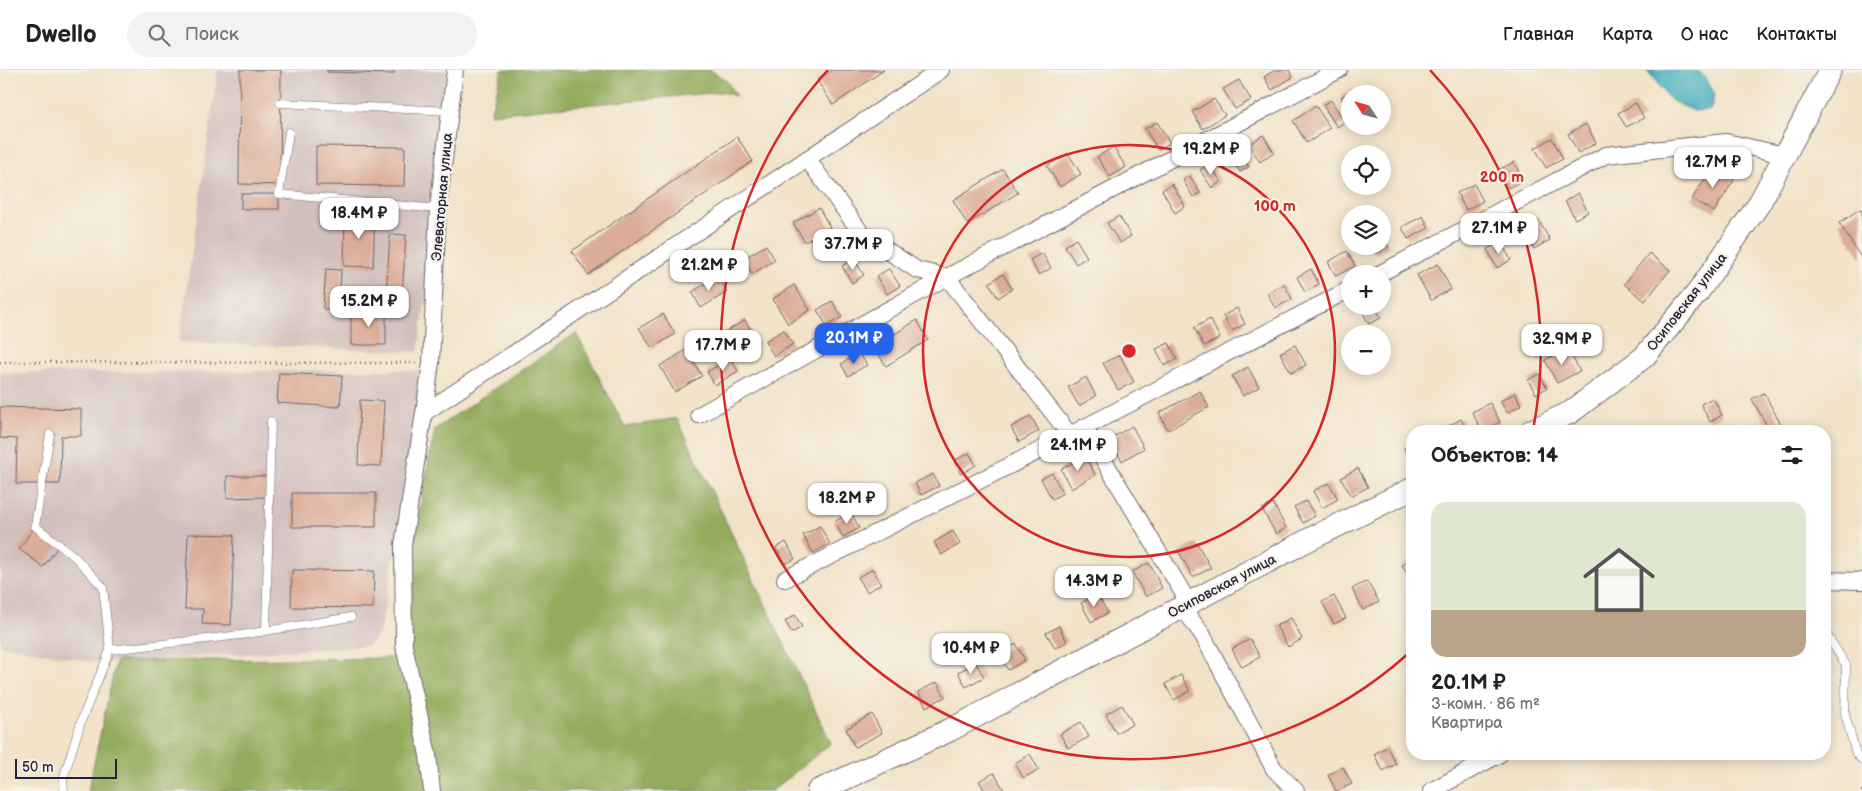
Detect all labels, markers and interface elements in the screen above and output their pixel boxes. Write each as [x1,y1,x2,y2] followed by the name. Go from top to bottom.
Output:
[127,12,477,57] search box
[25,20,97,49] text: Dwello
[145,21,173,49] icon: search
[185,23,239,46] text: Поиск
[1503,24,1574,45] text: Главная
[1602,24,1653,45] text: Карта
[1681,24,1728,45] text: О нас
[1756,24,1837,45] text: Контакты
[1341,85,1391,135] north arrow
[1341,85,1391,375] map controls
[428,131,456,262] street label: Элеваторная улица
[1165,134,1257,176] pin: 19.2M ₽
[1183,140,1239,159] text: 19.2M ₽
[1341,145,1391,195] button: locate
[1667,146,1759,189] pin: 12.7M ₽
[1685,153,1741,172] text: 12.7M ₽
[1480,168,1524,187] text: 200 m
[1254,197,1296,216] text: 100 m
[313,198,405,240] pin: 18.4M ₽
[331,204,387,223] text: 18.4M ₽
[1341,205,1391,255] button: layers
[1453,212,1545,255] pin: 27.1M ₽
[1471,219,1527,238] text: 27.1M ₽
[807,228,899,271] pin: 37.7M ₽
[824,235,882,254] text: 37.7M ₽
[1643,249,1731,355] street label: Осиповская улица
[663,250,755,292] pin: 21.2M ₽
[681,256,737,275] text: 21.2M ₽
[1341,265,1391,315] button: +
[323,286,415,328] pin: 15.2M ₽
[341,292,397,311] text: 15.2M ₽
[808,322,900,365] pin: 20.1M ₽
[1516,324,1608,366] pin: 32.9M ₽
[1341,325,1391,375] button: −
[826,329,882,348] text: 20.1M ₽
[677,330,769,372] pin: 17.7M ₽
[1532,330,1592,349] text: 32.9M ₽
[695,336,751,355] text: 17.7M ₽
[1120,342,1138,360] centre of rings
[1032,430,1124,472] pin: 24.1M ₽
[1050,436,1106,455] text: 24.1M ₽
[1778,441,1806,469] icon: filters
[1431,443,1558,468] text: Объектов: 14
[801,482,893,525] pin: 18.2M ₽
[819,489,875,508] text: 18.2M ₽
[1574,535,1664,625] icon: home
[1165,550,1280,622] street label: Осиповская улица
[1048,566,1140,608] pin: 14.3M ₽
[1066,572,1122,591] text: 14.3M ₽
[925,632,1017,675] pin: 10.4M ₽
[942,639,1000,658] text: 10.4M ₽
[1431,670,1506,695] text: 20.1M ₽
[1431,695,1540,714] text: 3-комн. · 86 m²
[1431,714,1503,733] text: Квартира
[15,756,118,779] scale bar
[22,759,54,776] text: 50 m

